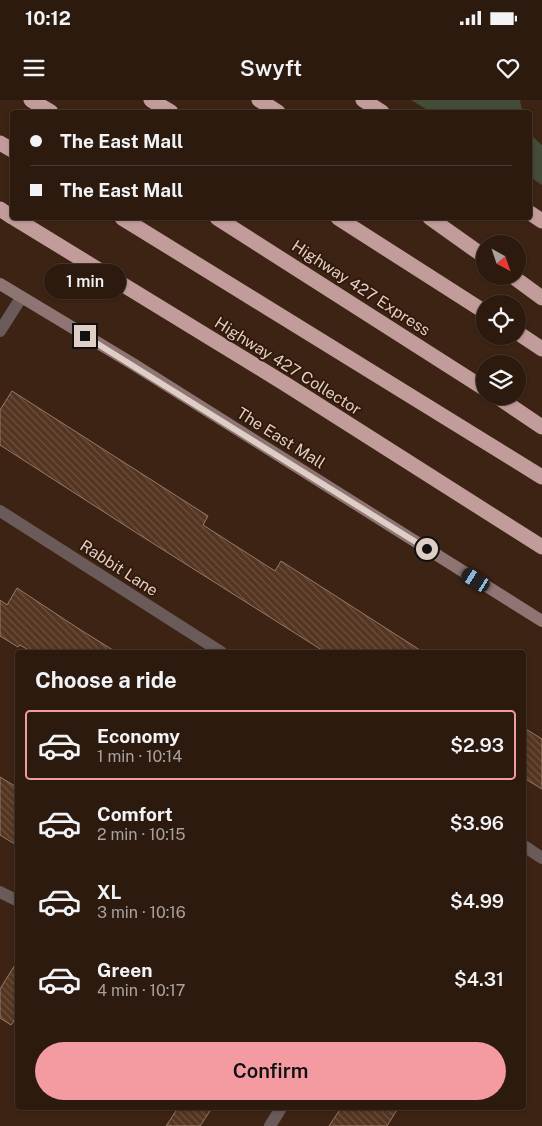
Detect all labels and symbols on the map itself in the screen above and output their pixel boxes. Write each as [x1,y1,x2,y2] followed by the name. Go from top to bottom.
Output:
[476,235,526,285] north arrow
[288,236,434,340] street label: Highway 427 Express
[44,264,126,298] callout: 1 min
[211,313,365,419] street label: Highway 427 Collector
[74,325,96,347] route end
[233,403,329,473] street label: The East Mall
[77,536,161,600] street label: Rabbit Lane
[416,538,438,560] route start
[459,566,492,594] car

